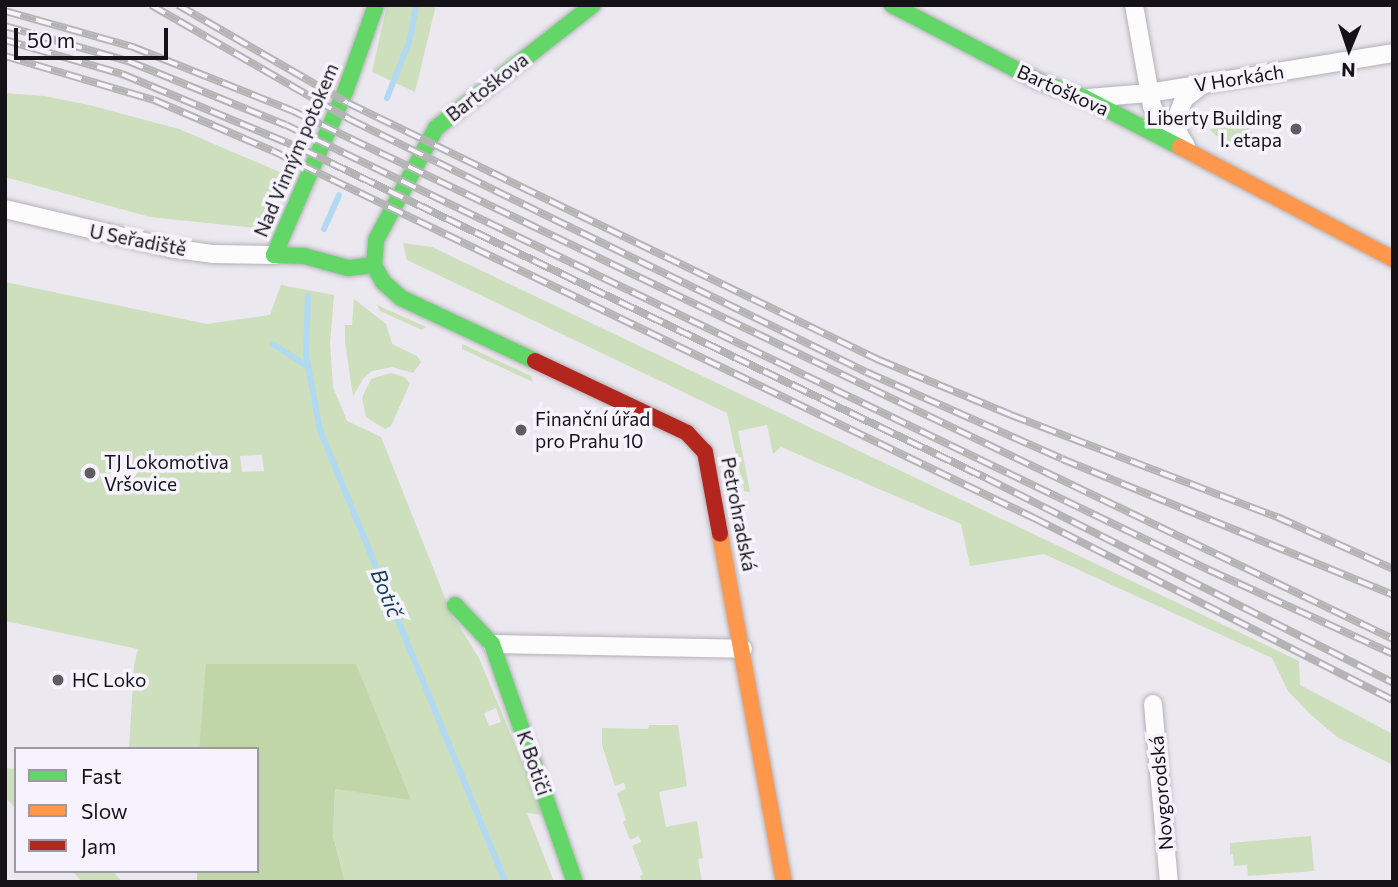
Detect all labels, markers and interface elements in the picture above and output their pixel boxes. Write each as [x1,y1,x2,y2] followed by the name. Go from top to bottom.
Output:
[18,14,172,58] scale bar
[1314,14,1384,84] north arrow
[27,27,75,52] text: 50 m
[442,48,532,126] street label: Bartoškova
[1341,59,1356,82] text: N
[249,60,343,240] street label: Nad Vinným potokem
[1014,60,1112,120] street label: Bartoškova
[1193,60,1285,96] street label: V Horkách
[1147,107,1282,151] place label: Liberty Building I. etapa
[1288,121,1304,137] marker: Liberty Building I. etapa
[88,219,188,261] street label: U Seřadiště
[535,408,650,452] place label: Finanční úřad pro Prahu 10
[513,422,529,438] marker: Finanční úřad pro Prahu 10
[104,451,229,495] place label: TJ Lokomotiva Vršovice
[717,455,761,573] street label: Petrohradská
[82,465,98,481] marker: TJ Lokomotiva Vršovice
[366,565,408,621] water label: Botič
[72,669,146,691] place label: HC Loko
[50,672,66,688] marker: HC Loko
[512,728,556,798] street label: K Botiči
[1145,735,1177,851] street label: Novgorodská
[14,747,259,873] legend
[81,763,122,788] text: Fast
[81,798,128,823] text: Slow
[81,833,116,858] text: Jam

